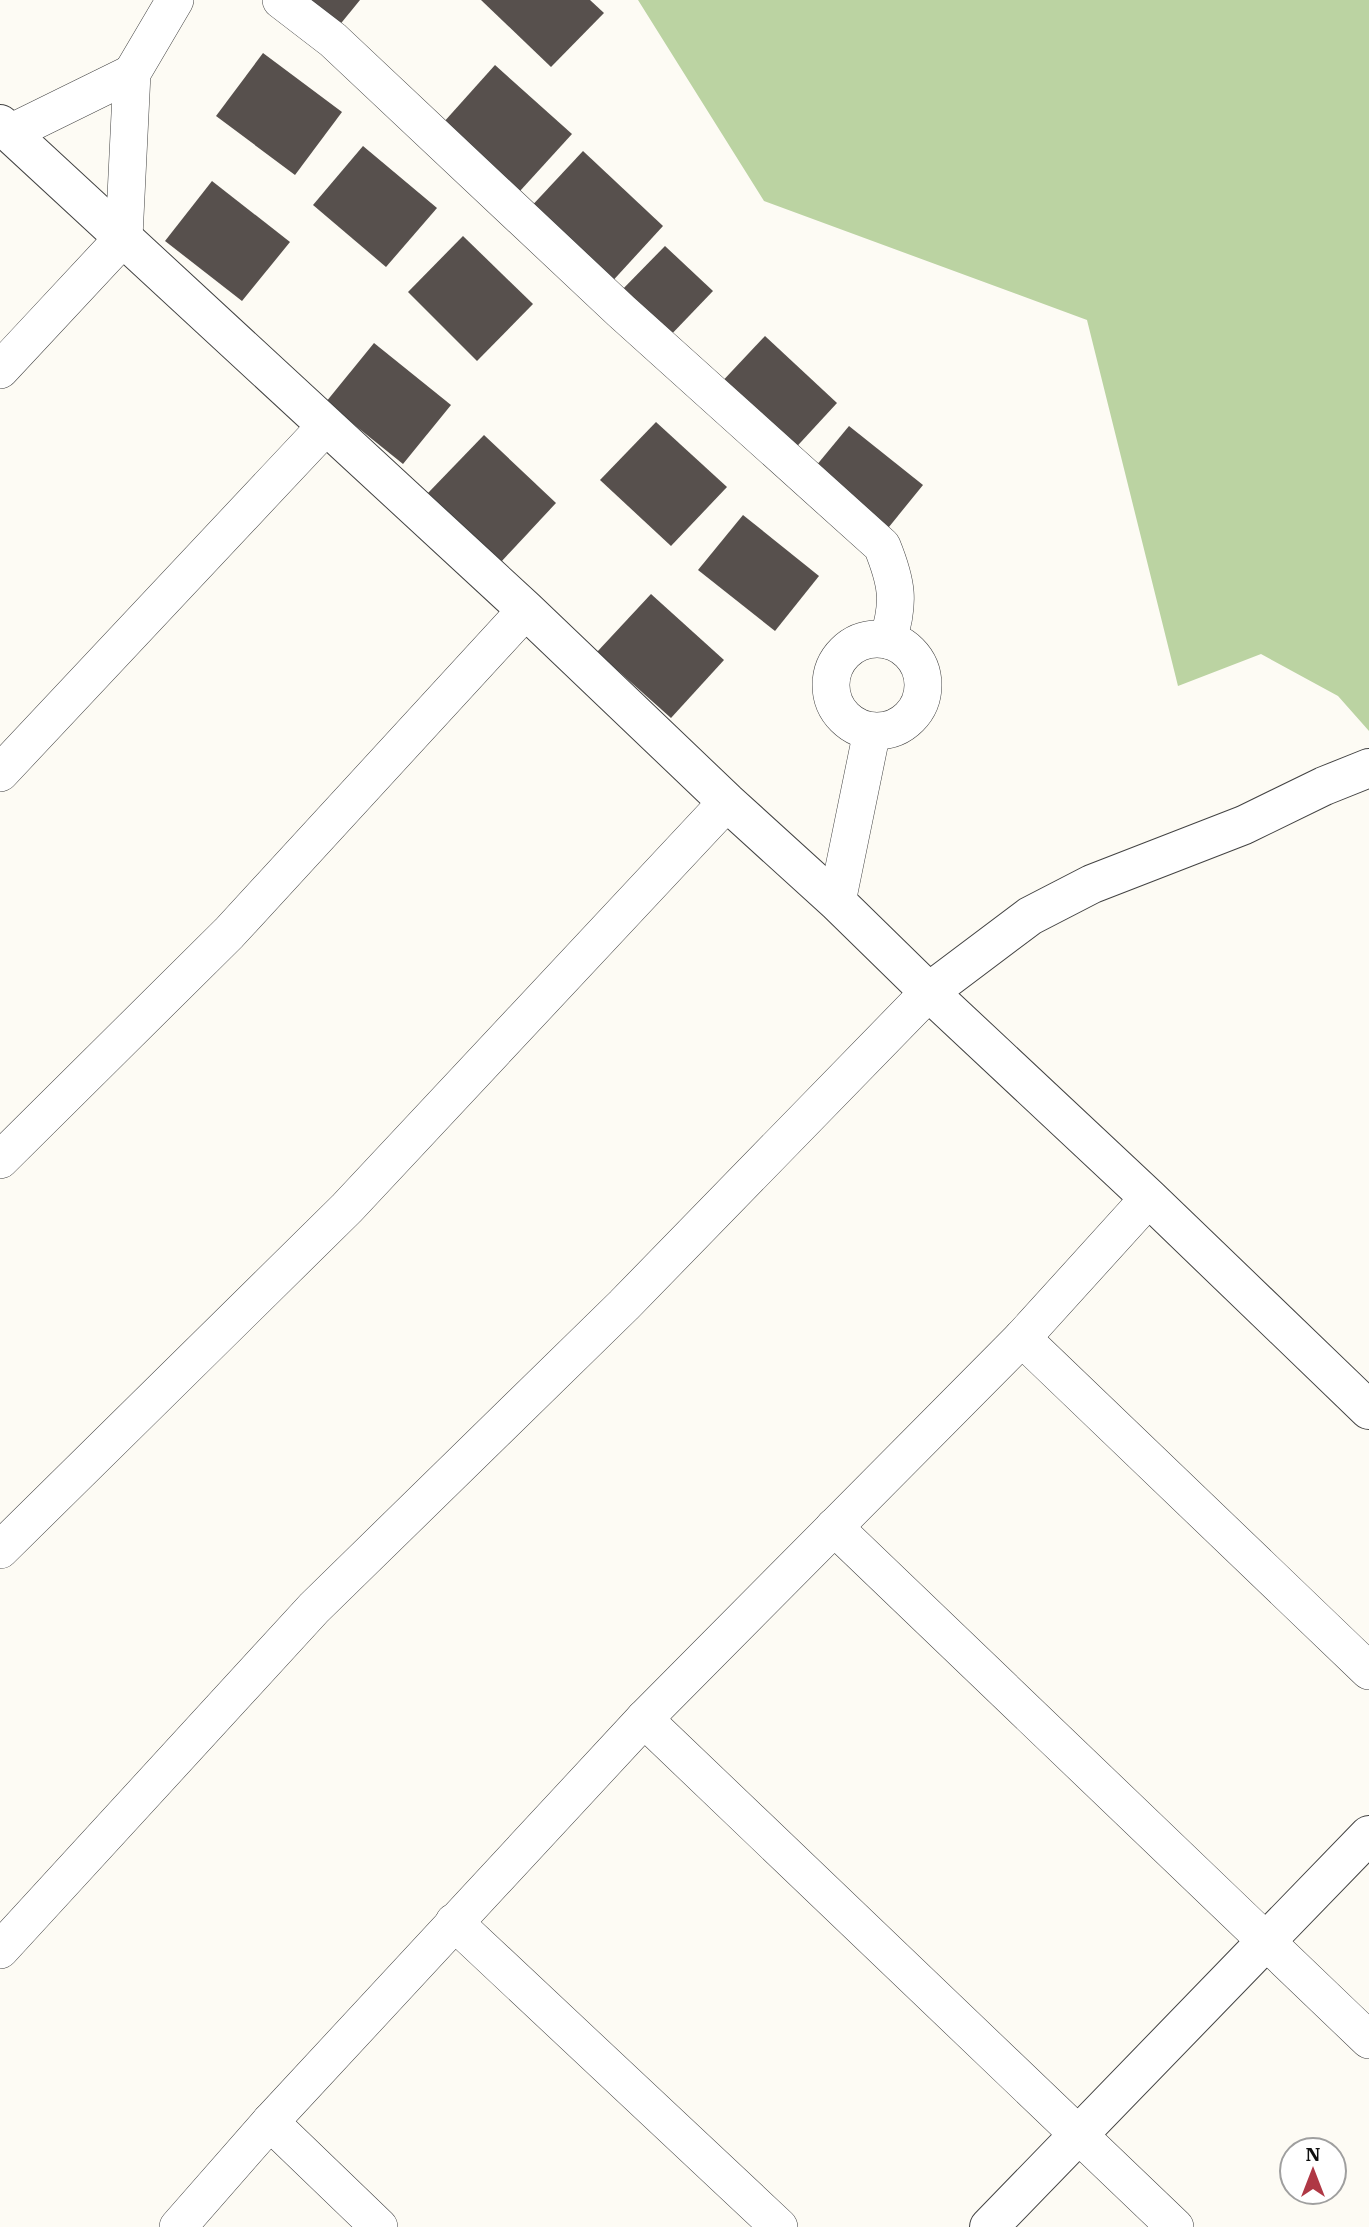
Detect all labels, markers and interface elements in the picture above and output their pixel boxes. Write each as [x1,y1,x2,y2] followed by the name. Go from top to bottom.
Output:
[1278,2136,1348,2206] north arrow
[1305,2142,1321,2166] text: N

